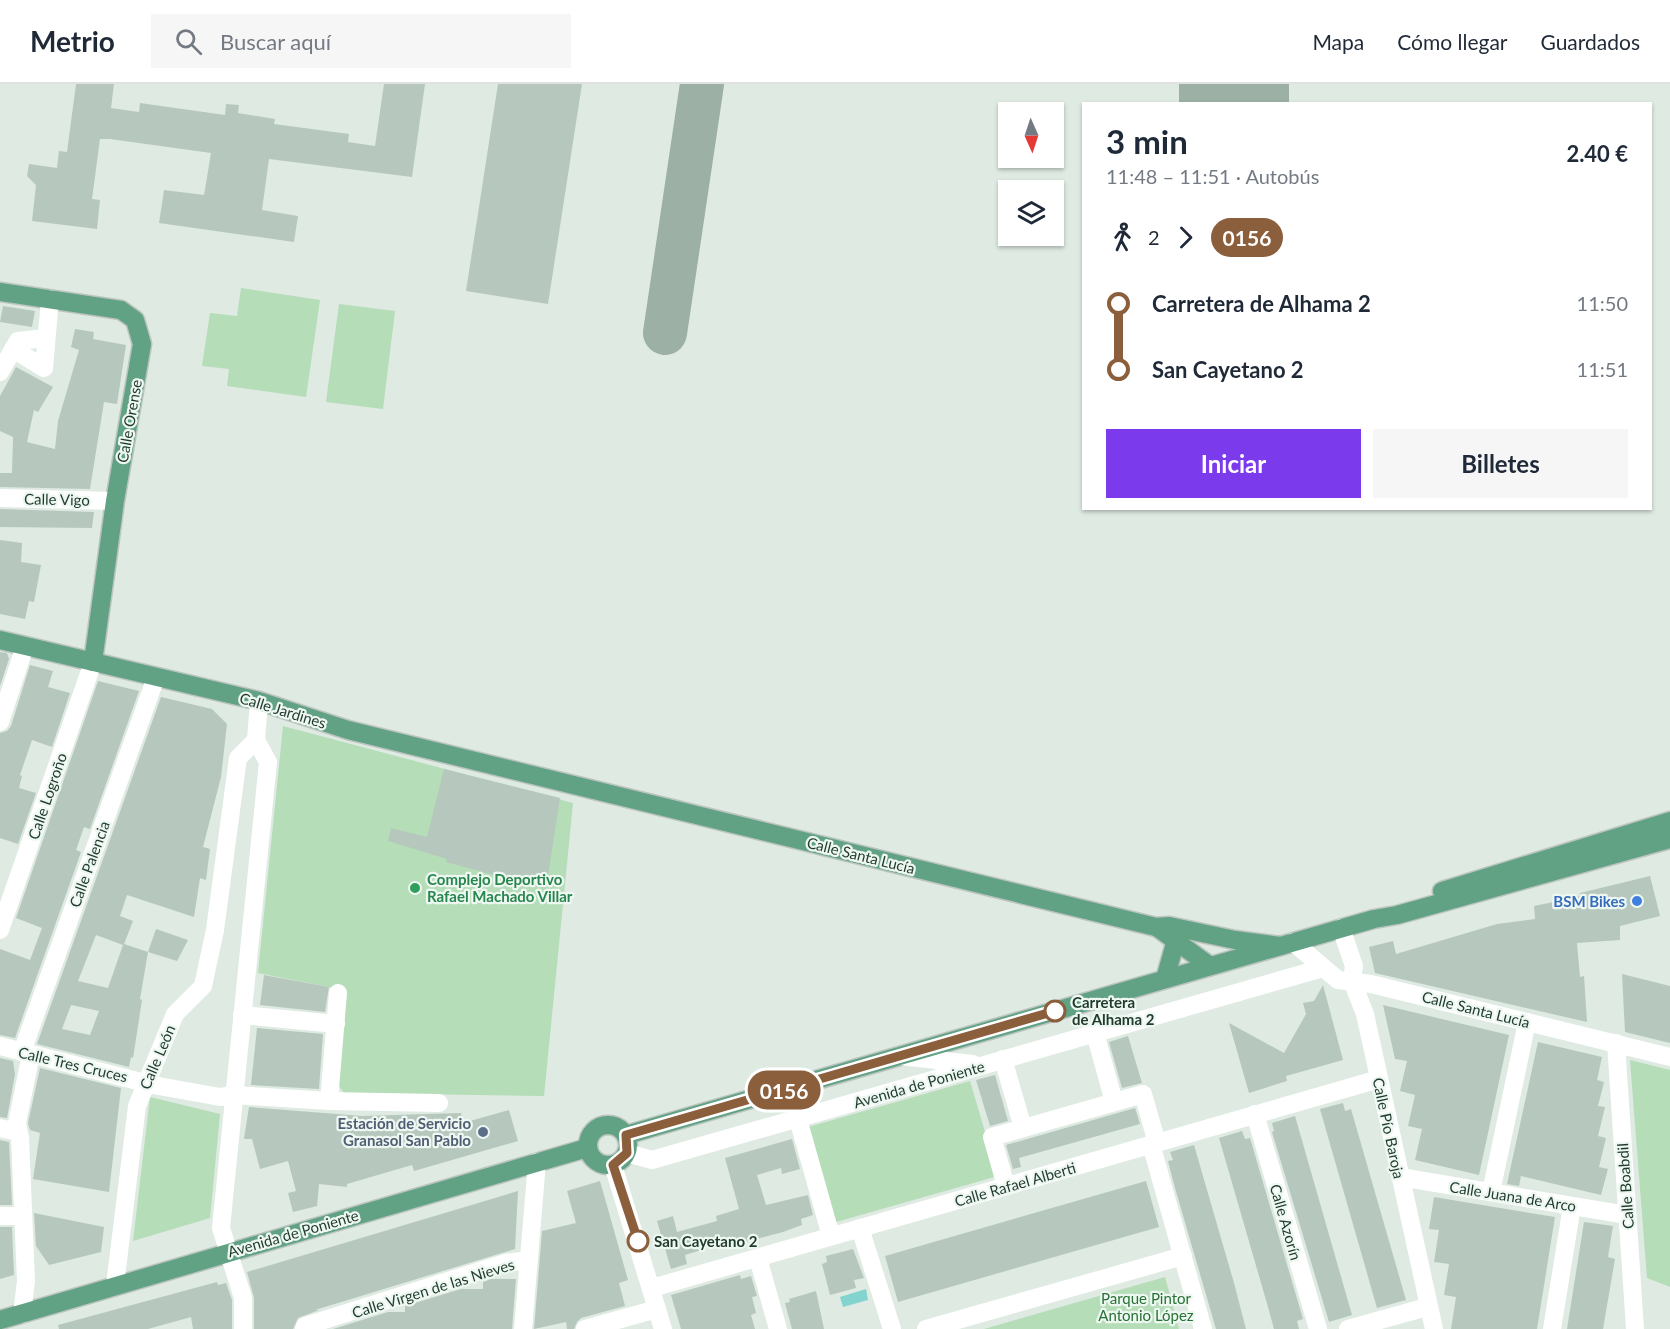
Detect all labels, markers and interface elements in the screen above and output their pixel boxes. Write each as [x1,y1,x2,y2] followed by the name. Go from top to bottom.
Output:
[151,14,571,68] search box
[30,24,115,58] text: Metrio
[172,25,205,58] icon: search
[220,28,331,55] text: Buscar aquí
[1312,29,1364,54] text: Mapa
[1397,29,1508,54] text: Cómo llegar
[1541,29,1640,54] text: Guardados
[998,102,1064,168] north arrow
[998,102,1064,246] map controls
[1106,121,1188,161] text: 3 min
[1566,140,1628,167] text: 2.40 €
[1106,164,1319,188] text: 11:48 – 11:51 · Autobús
[998,180,1064,246] button: layers
[1106,221,1139,254] icon: walk
[1169,221,1202,254] icon: forward
[1148,225,1160,249] text: 2
[1223,225,1271,250] text: 0156
[1152,290,1371,317] text: Carretera de Alhama 2
[1577,291,1628,315] text: 11:50
[1152,356,1304,383] text: San Cayetano 2
[1577,357,1628,381] text: 11:51
[113,378,145,464] street label: Calle Orense
[1106,429,1361,498] button: Iniciar
[1373,429,1628,498] button: Billetes
[24,489,90,509] street label: Calle Vigo
[238,688,328,732] street label: Calle Jardines
[24,750,70,842] street label: Calle Logroño
[65,818,113,910] street label: Calle Palencia
[805,833,917,877] street label: Calle Santa Lucía
[427,870,573,905] place label: Complejo Deportivo Rafael Machado Villar
[408,881,422,895] marker: Complejo Deportivo Rafael Machado Villar
[1553,892,1625,910] place label: BSM Bikes
[1630,894,1644,908] marker: BSM Bikes
[1420,987,1532,1031] street label: Calle Santa Lucía
[1072,993,1155,1028] place label: Carretera de Alhama 2
[1044,1000,1066,1022] marker: Carretera de Alhama 2
[135,1022,179,1092] street label: Calle León
[17,1043,129,1085] street label: Calle Tres Cruces
[851,1057,987,1111] street label: Avenida de Poniente
[742,1070,826,1110] line badge: 0156
[1369,1076,1409,1180] street label: Calle Pío Baroja
[760,1078,808,1103] text: 0156
[338,1114,471,1149] place label: Estación de Servicio Granasol San Pablo
[476,1125,490,1139] marker: Estación de Servicio Granasol San Pablo
[1613,1143,1637,1229] street label: Calle Boabdil
[952,1158,1078,1210] street label: Calle Rafael Alberti
[1448,1177,1578,1215] street label: Calle Juana de Arco
[1267,1182,1305,1262] street label: Calle Azorín
[225,1206,361,1260] street label: Avenida de Poniente
[627,1230,649,1252] marker: San Cayetano 2
[654,1232,758,1250] place label: San Cayetano 2
[350,1255,516,1321] street label: Calle Virgen de las Nieves
[1098,1289,1194,1324] park label: Parque Pintor Antonio López

